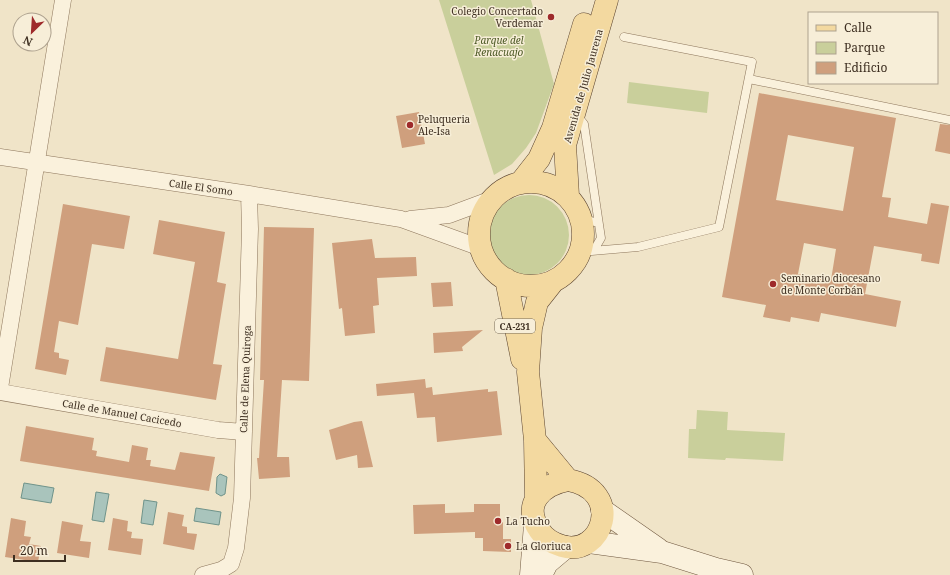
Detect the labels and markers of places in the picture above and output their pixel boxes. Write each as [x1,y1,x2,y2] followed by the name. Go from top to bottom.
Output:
[451,4,543,30] place label: Colegio Concertado Verdemar
[546,12,556,22] marker: Colegio Concertado Verdemar
[418,112,471,138] place label: Peluqueria Ale-Isa
[405,120,415,130] marker: Peluqueria Ale-Isa
[781,271,881,297] place label: Seminario diocesano de Monte Corbán
[768,279,778,289] marker: Seminario diocesano de Monte Corbán
[506,514,550,528] place label: La Tucho
[493,516,503,526] marker: La Tucho
[516,539,572,553] place label: La Gloriuca
[503,541,513,551] marker: La Gloriuca

